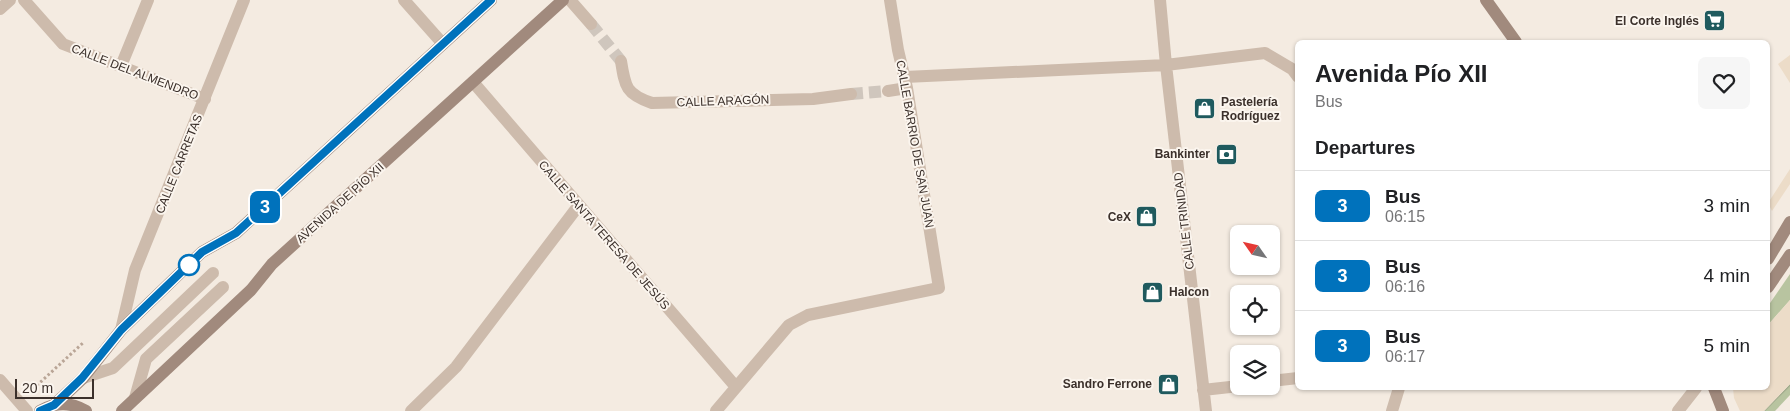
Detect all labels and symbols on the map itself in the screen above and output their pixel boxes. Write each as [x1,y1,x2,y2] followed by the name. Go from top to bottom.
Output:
[1703,9,1727,33] supermarket icon: El Corte Inglés
[1615,14,1699,28] place label: El Corte Inglés
[70,41,200,103] street label: CALLE DEL ALMENDRO
[893,59,937,229] street label: CALLE BARRIO DE SAN JUAN
[676,91,770,110] street label: CALLE ARAGÓN
[1221,95,1280,123] place label: Pastelería Rodríguez
[1193,97,1217,121] shop icon: Pastelería Rodríguez
[153,112,205,216] street label: CALLE CARRETAS
[1214,142,1238,166] bank icon: Bankinter
[1155,147,1210,161] place label: Bankinter
[536,157,673,312] street label: CALLE SANTA TERESA DE JESÚS
[293,159,387,246] street label: AVENIDA DE PÍO XII
[1171,171,1197,270] street label: CALLE TRINIDAD
[249,191,281,223] line badge: 3
[1135,205,1159,229] shop icon: CeX
[1108,210,1131,224] place label: CeX
[1230,225,1280,275] north arrow
[178,254,200,276] unlabelled marker
[1141,280,1165,304] shop icon: Halcon
[1169,285,1209,299] place label: Halcon
[1156,372,1180,396] shop icon: Sandro Ferrone
[15,376,94,399] scale bar
[1063,377,1152,391] place label: Sandro Ferrone

